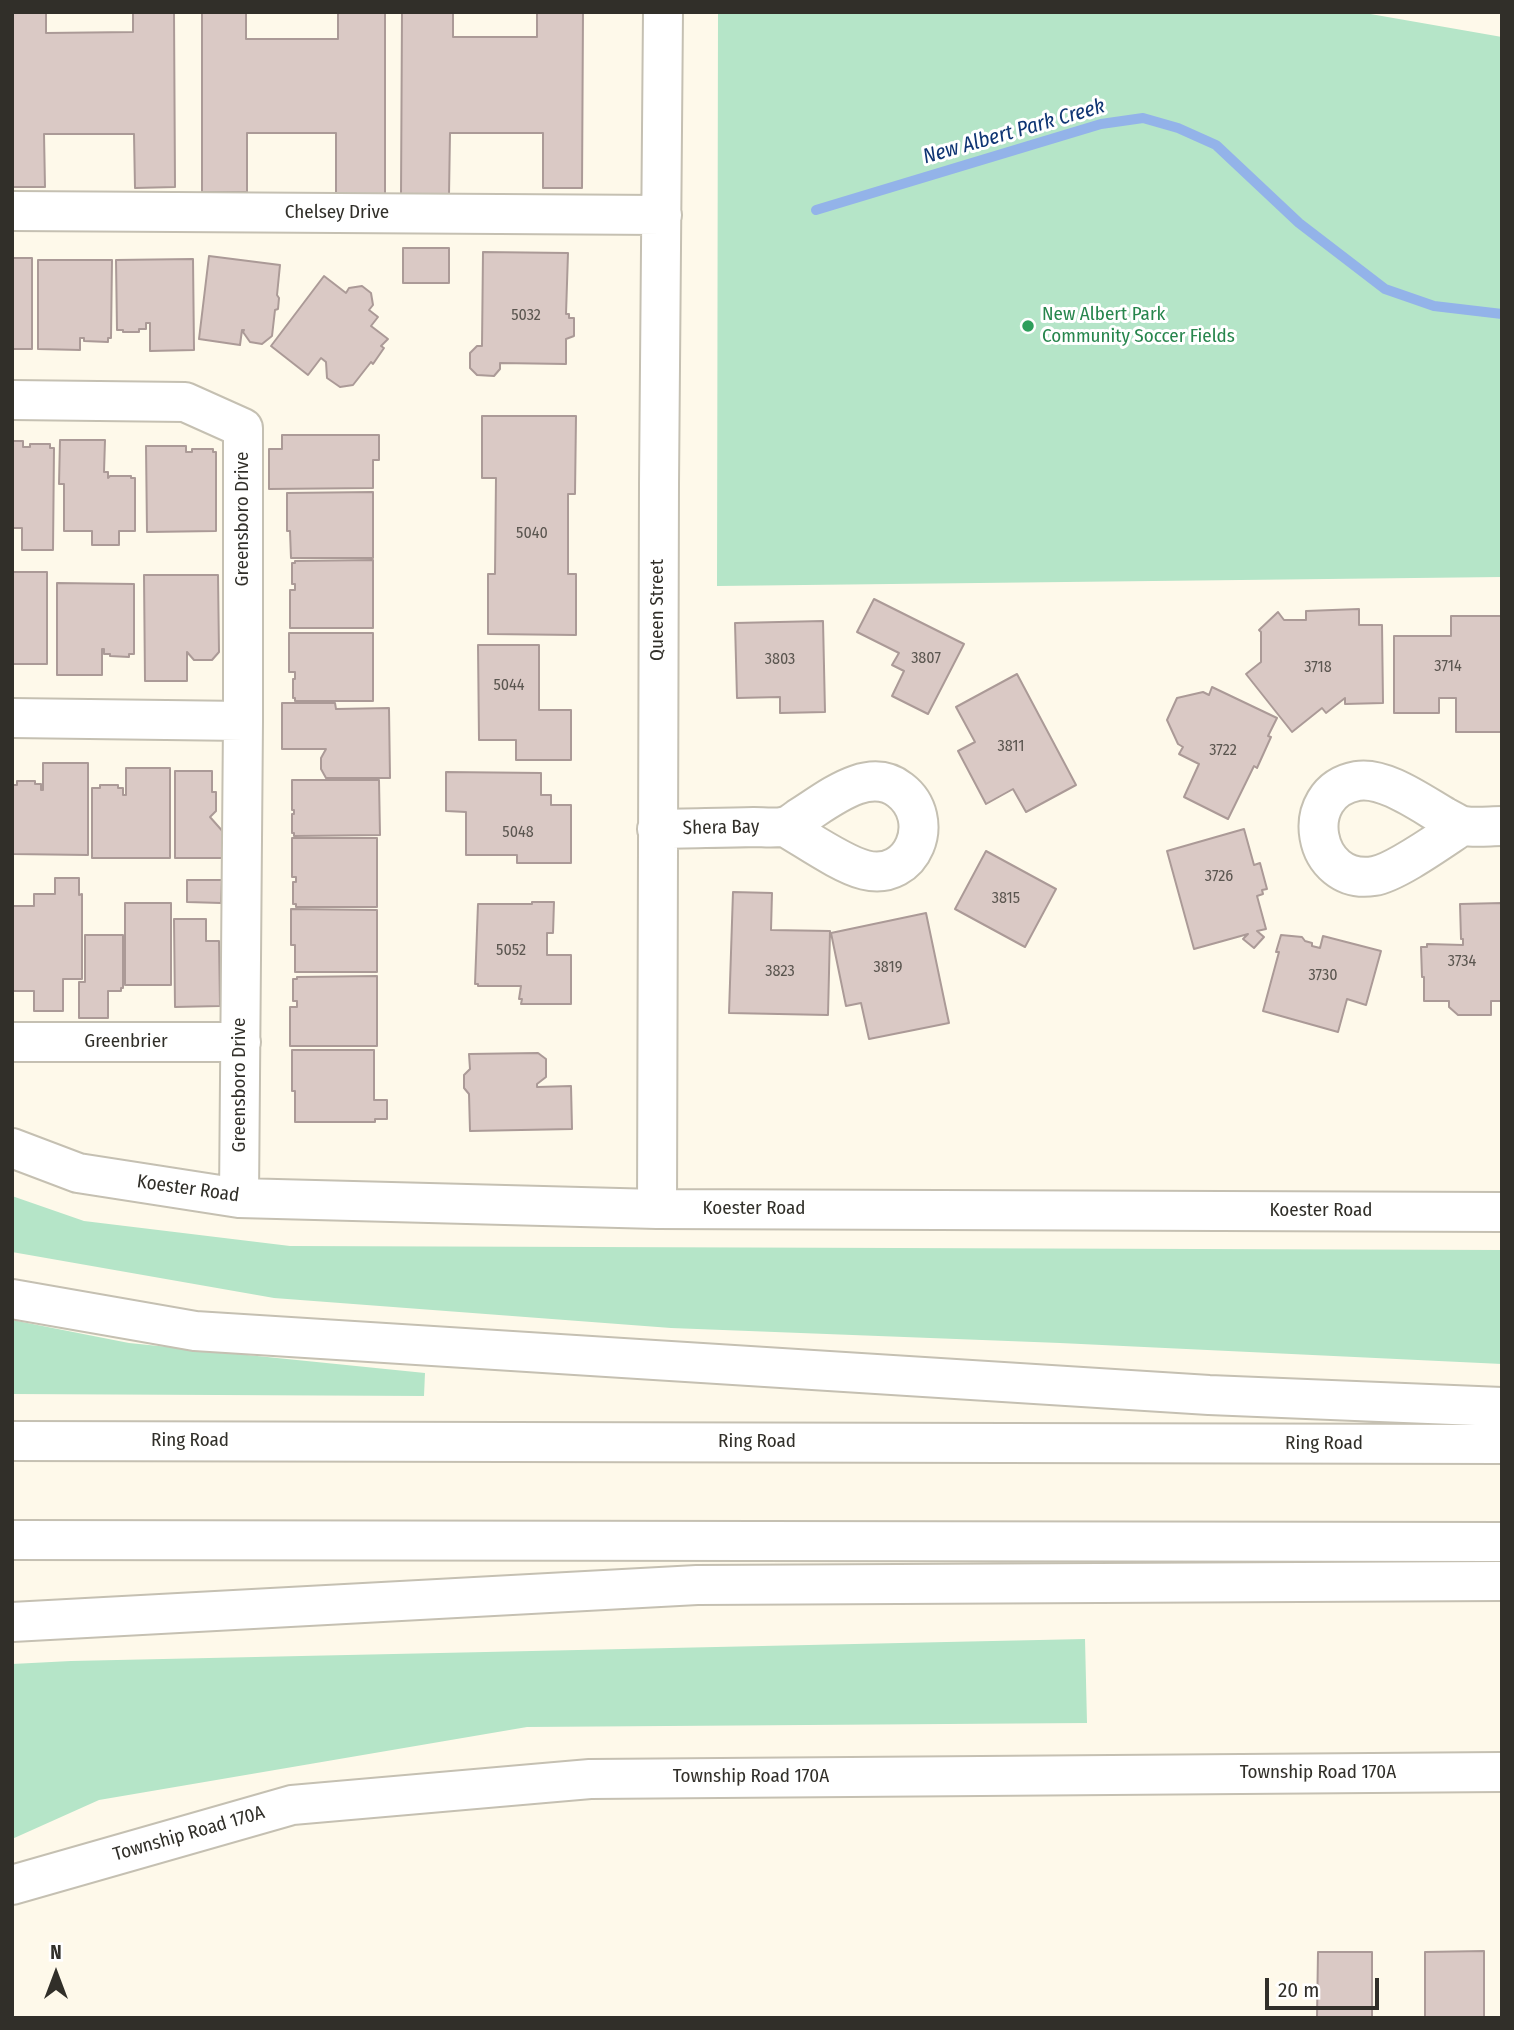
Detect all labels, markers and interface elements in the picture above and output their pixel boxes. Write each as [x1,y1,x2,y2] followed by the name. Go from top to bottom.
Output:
[920,94,1108,170] water label: New Albert Park Creek
[285,202,389,224] street label: Chelsey Drive
[1042,304,1235,348] place label: New Albert Park Community Soccer Fields
[511,306,541,326] house number: 5032
[1020,318,1036,334] marker: New Albert Park Community Soccer Fields
[232,452,254,586] street label: Greensboro Drive
[516,524,548,544] house number: 5040
[647,559,669,661] street label: Queen Street
[911,649,941,669] house number: 3807
[765,650,795,670] house number: 3803
[1434,657,1462,677] house number: 3714
[1304,658,1332,678] house number: 3718
[493,676,525,696] house number: 5044
[997,737,1025,757] house number: 3811
[1209,741,1237,761] house number: 3722
[683,816,759,840] street label: Shera Bay
[502,823,534,843] house number: 5048
[1205,867,1233,887] house number: 3726
[992,889,1020,909] house number: 3815
[496,941,526,961] house number: 5052
[1448,952,1476,972] house number: 3734
[874,958,902,978] house number: 3819
[765,962,795,982] house number: 3823
[1308,966,1338,986] house number: 3730
[229,1018,251,1152] street label: Greensboro Drive
[84,1031,168,1053] street label: Greenbrier
[135,1171,241,1207] street label: Koester Road
[702,1198,806,1220] street label: Koester Road
[1269,1200,1373,1222] street label: Koester Road
[151,1430,229,1452] street label: Ring Road
[718,1431,796,1453] street label: Ring Road
[1285,1433,1363,1455] street label: Ring Road
[1240,1762,1396,1784] street label: Township Road 170A
[673,1766,829,1788] street label: Township Road 170A
[111,1801,267,1867] street label: Township Road 170A
[21,1939,91,2009] north arrow
[50,1941,62,1964] text: N
[1269,1964,1383,2008] scale bar
[1278,1977,1319,2003] text: 20 m

